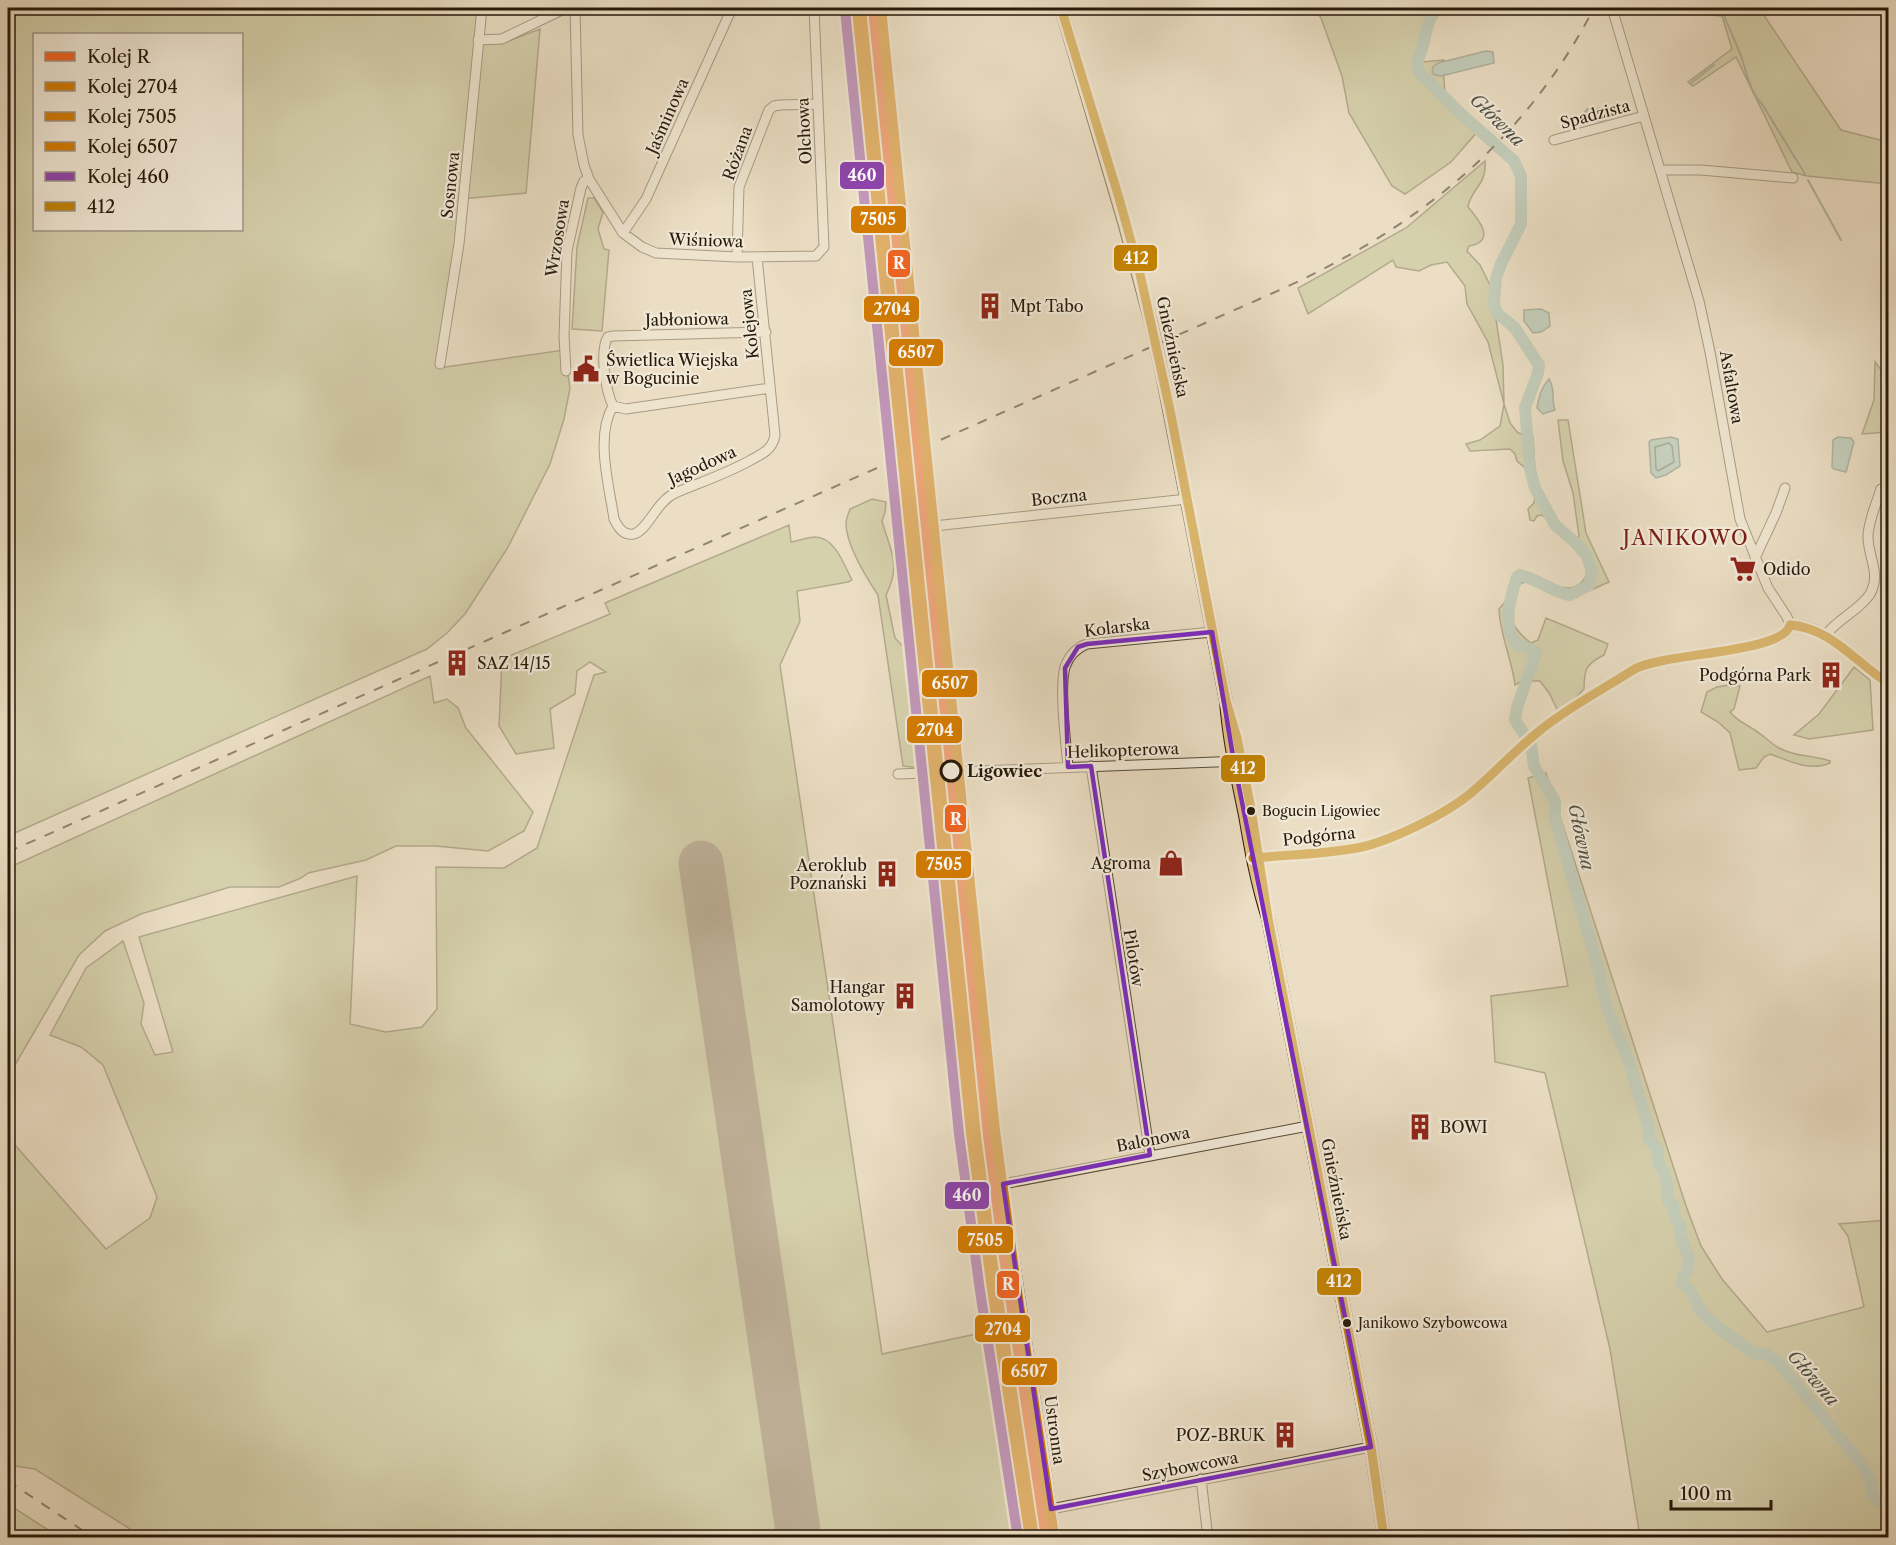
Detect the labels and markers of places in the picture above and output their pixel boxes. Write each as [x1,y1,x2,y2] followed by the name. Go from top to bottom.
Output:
[975,291,1005,321] building icon: Mpt Tabo
[1010,296,1084,316] place label: Mpt Tabo
[605,350,739,388] place label: Świetlica Wiejska w Bogucinie
[571,354,601,384] public building icon: Świetlica Wiejska w Bogucinie
[1728,554,1758,584] supermarket icon: Odido
[1763,559,1811,579] place label: Odido
[442,648,472,678] building icon: SAZ 14/15
[477,653,550,673] place label: SAZ 14/15
[1816,660,1846,690] building icon: Podgórna Park
[1699,665,1812,685] place label: Podgórna Park
[940,760,962,782] marker: Ligowiec
[967,761,1042,781] place label: Ligowiec
[1262,802,1380,820] place label: Bogucin Ligowiec
[1245,805,1257,817] marker: Bogucin Ligowiec
[1156,848,1186,878] shop icon: Agroma
[1090,853,1152,873] place label: Agroma
[789,855,867,893] place label: Aeroklub Poznański
[872,859,902,889] building icon: Aeroklub Poznański
[791,977,886,1015] place label: Hangar Samolotowy
[890,981,920,1011] building icon: Hangar Samolotowy
[1405,1112,1435,1142] building icon: BOWI
[1440,1117,1488,1137] place label: BOWI
[1356,1314,1508,1332] place label: Janikowo Szybowcowa
[1341,1317,1353,1329] marker: Janikowo Szybowcowa
[1270,1420,1300,1450] building icon: POZ-BRUK
[1176,1425,1266,1445] place label: POZ-BRUK

